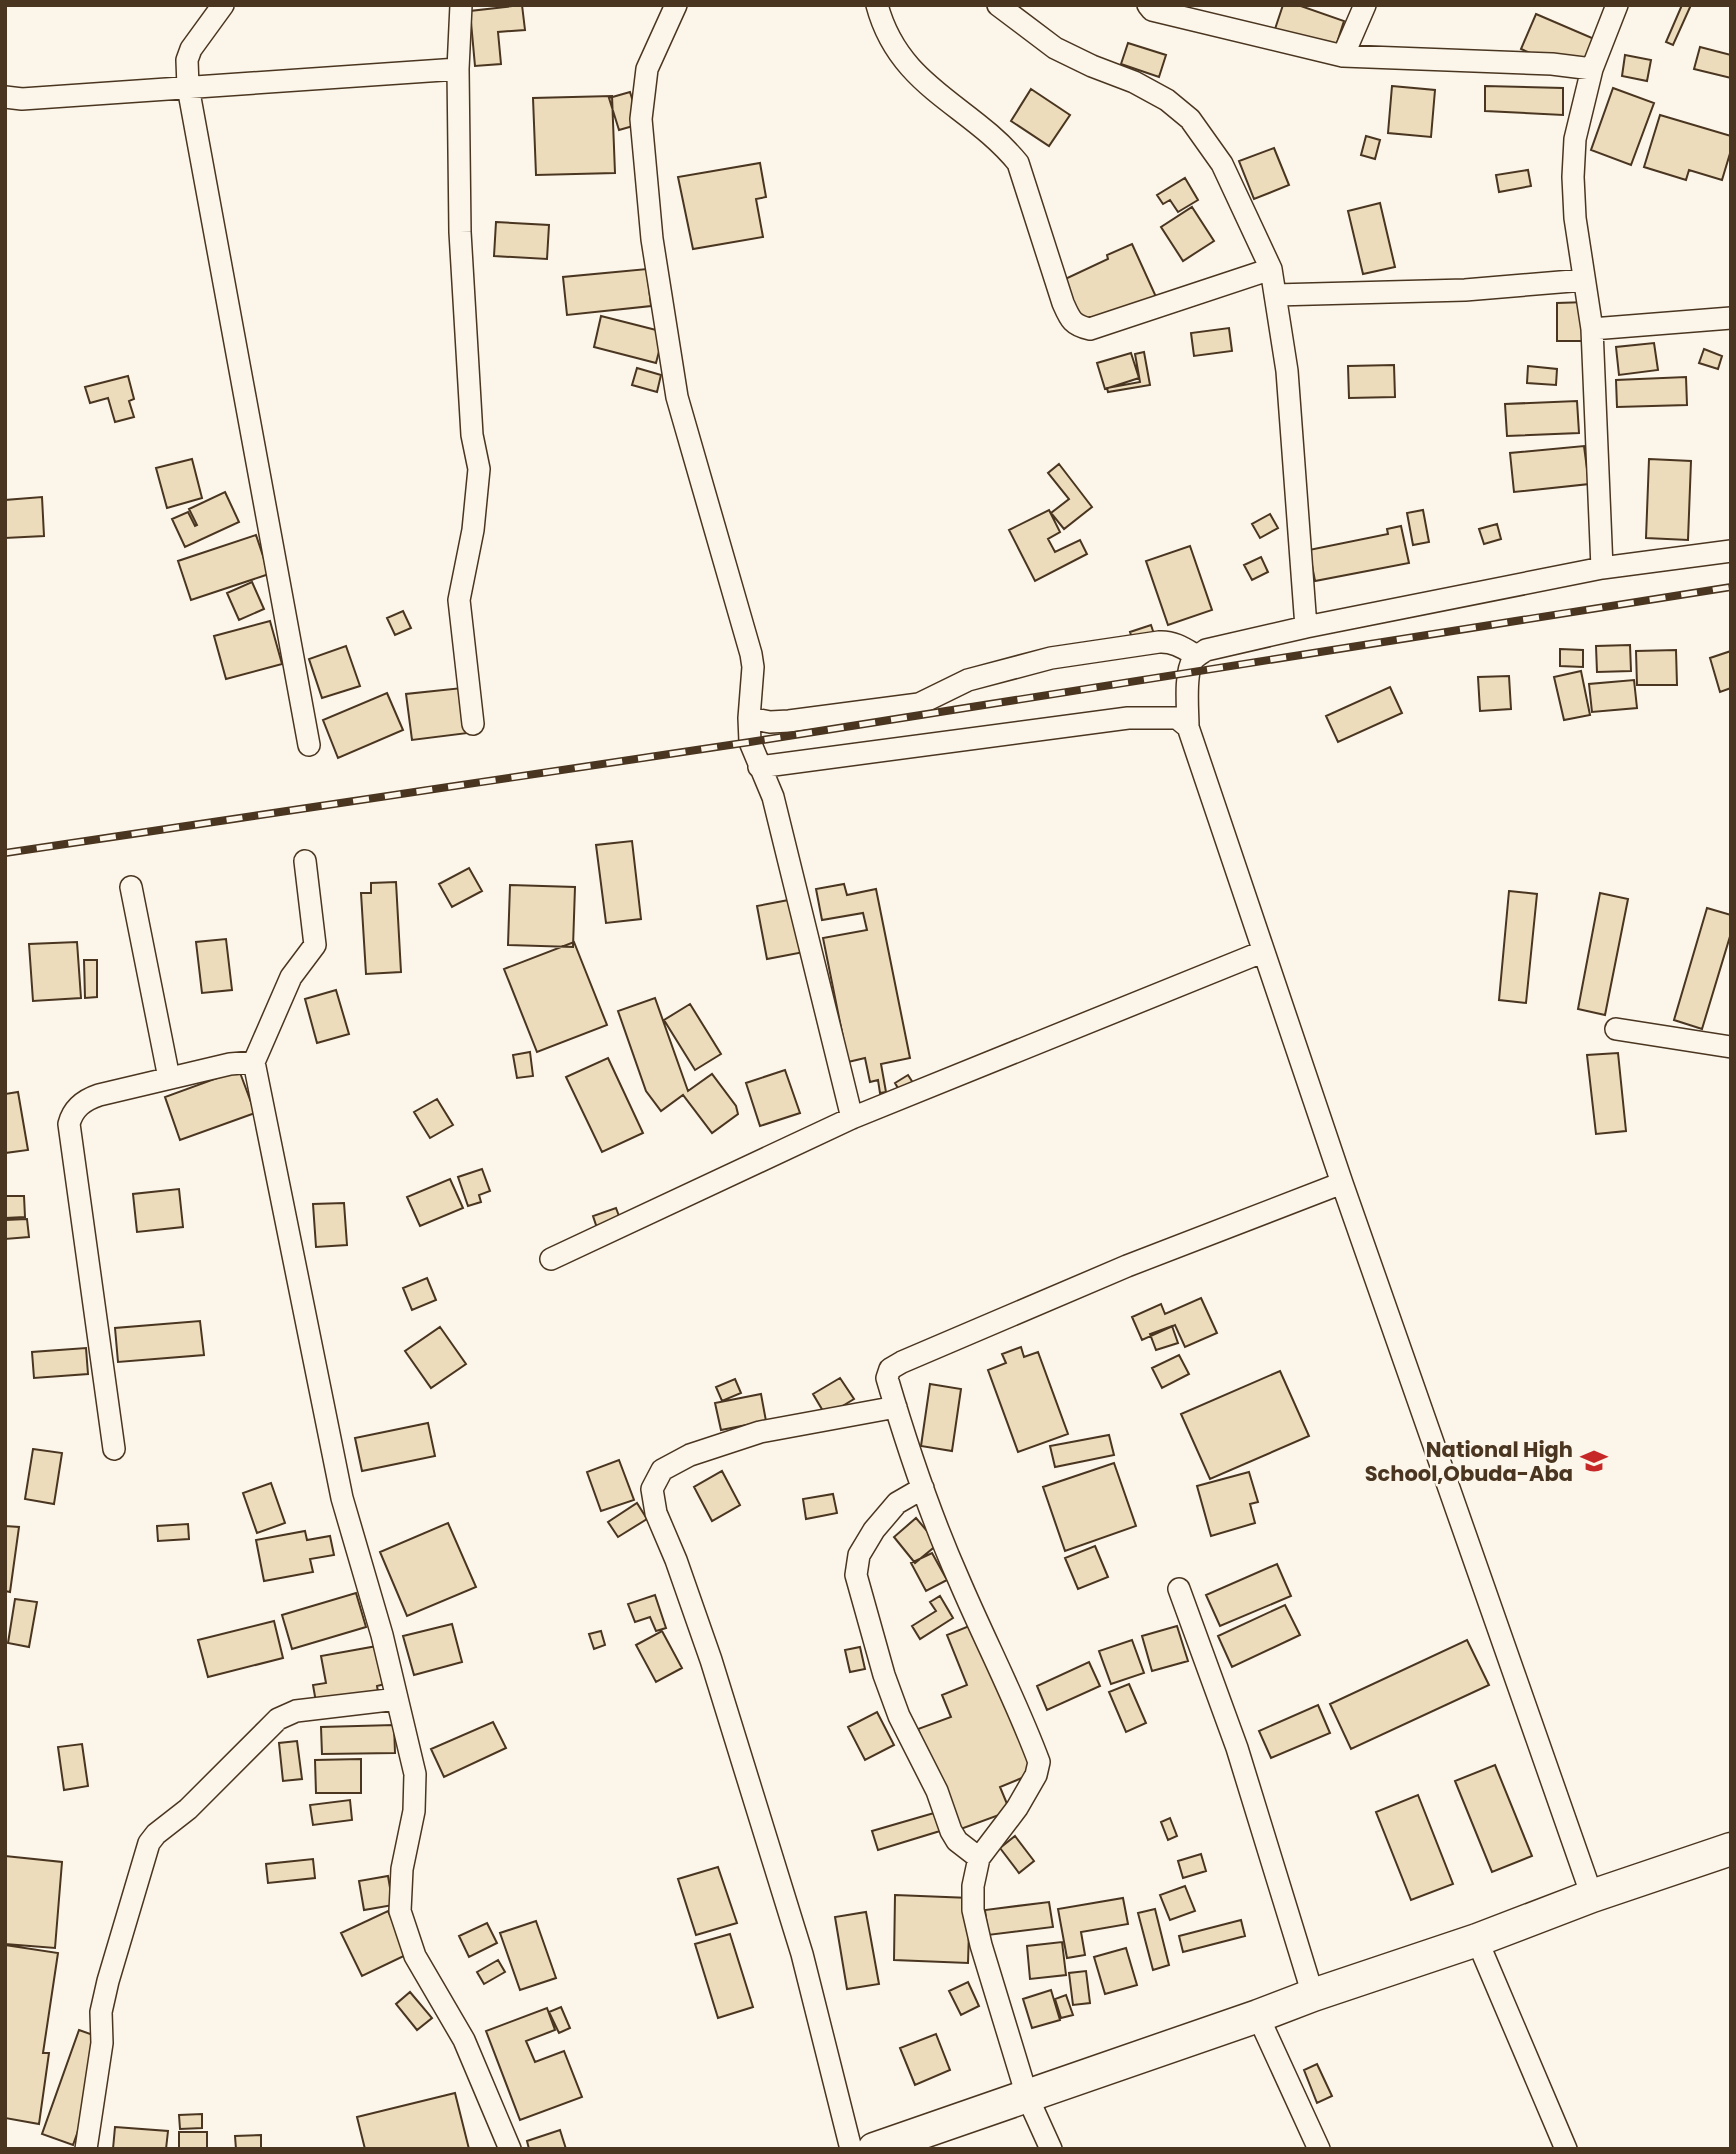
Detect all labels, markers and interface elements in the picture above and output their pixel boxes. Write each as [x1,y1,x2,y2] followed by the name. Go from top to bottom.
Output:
[1365,1435,1573,1488] place label: National High School,Obuda-Aba
[1579,1446,1609,1476] school or university icon: National High School,Obuda-Aba

